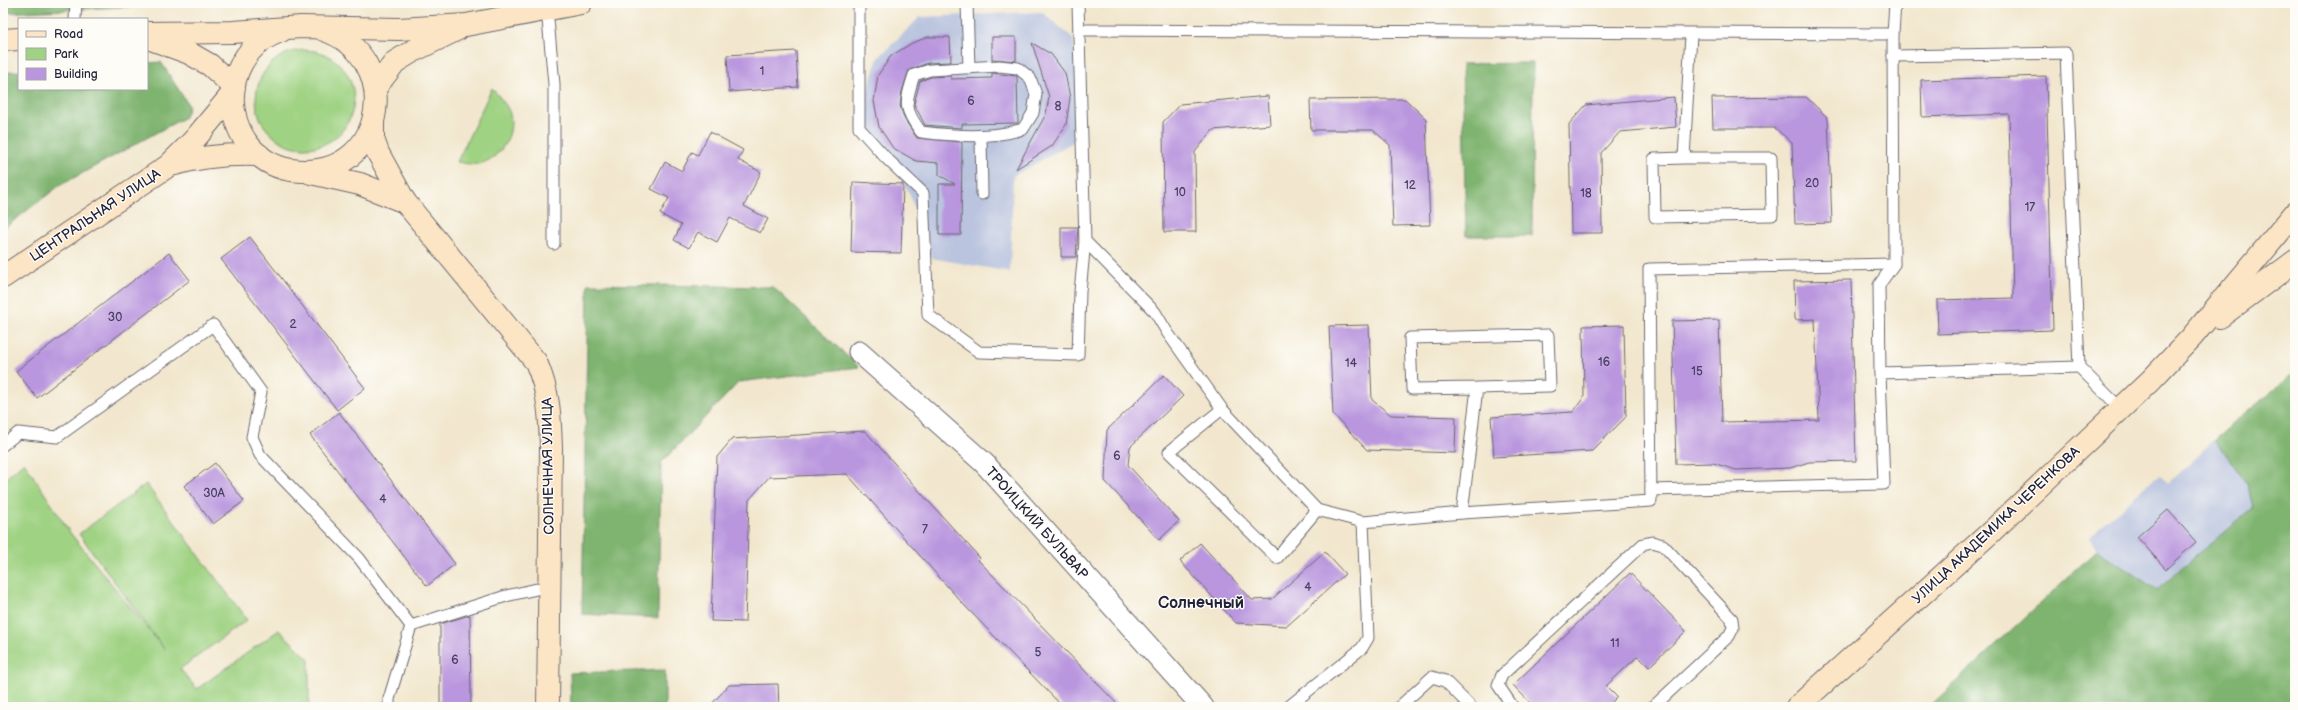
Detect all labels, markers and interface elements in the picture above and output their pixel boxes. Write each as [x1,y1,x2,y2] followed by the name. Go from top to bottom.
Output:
[18,18,148,90] legend
[54,27,83,42] text: Road
[54,47,78,62] text: Park
[760,64,764,79] house number: 1
[54,67,98,82] text: Building
[967,94,975,109] house number: 6
[1055,99,1062,114] house number: 8
[26,165,164,265] street label: ЦЕНТРАЛЬНАЯ УЛИЦА
[1805,176,1819,191] house number: 20
[1404,178,1416,193] house number: 12
[1174,185,1186,200] house number: 10
[1580,186,1592,201] house number: 18
[2025,200,2035,215] house number: 17
[108,310,122,325] house number: 30
[289,317,297,332] house number: 2
[1598,355,1610,370] house number: 16
[1345,356,1358,371] house number: 14
[1691,364,1703,379] house number: 15
[538,397,558,535] street label: СОЛНЕЧНАЯ УЛИЦА
[1909,442,2084,607] street label: УЛИЦА АКАДЕМИКА ЧЕРЕНКОВА
[1113,449,1121,464] house number: 6
[982,463,1092,583] street label: ТРОИЦКИЙ БУЛЬВАР
[203,486,226,501] house number: 30А
[379,492,387,507] house number: 4
[922,522,928,537] house number: 7
[1304,580,1312,595] house number: 4
[1158,594,1244,613] district label: Солнечный
[1610,636,1620,651] house number: 11
[1035,645,1042,660] house number: 5
[451,653,459,668] house number: 6

